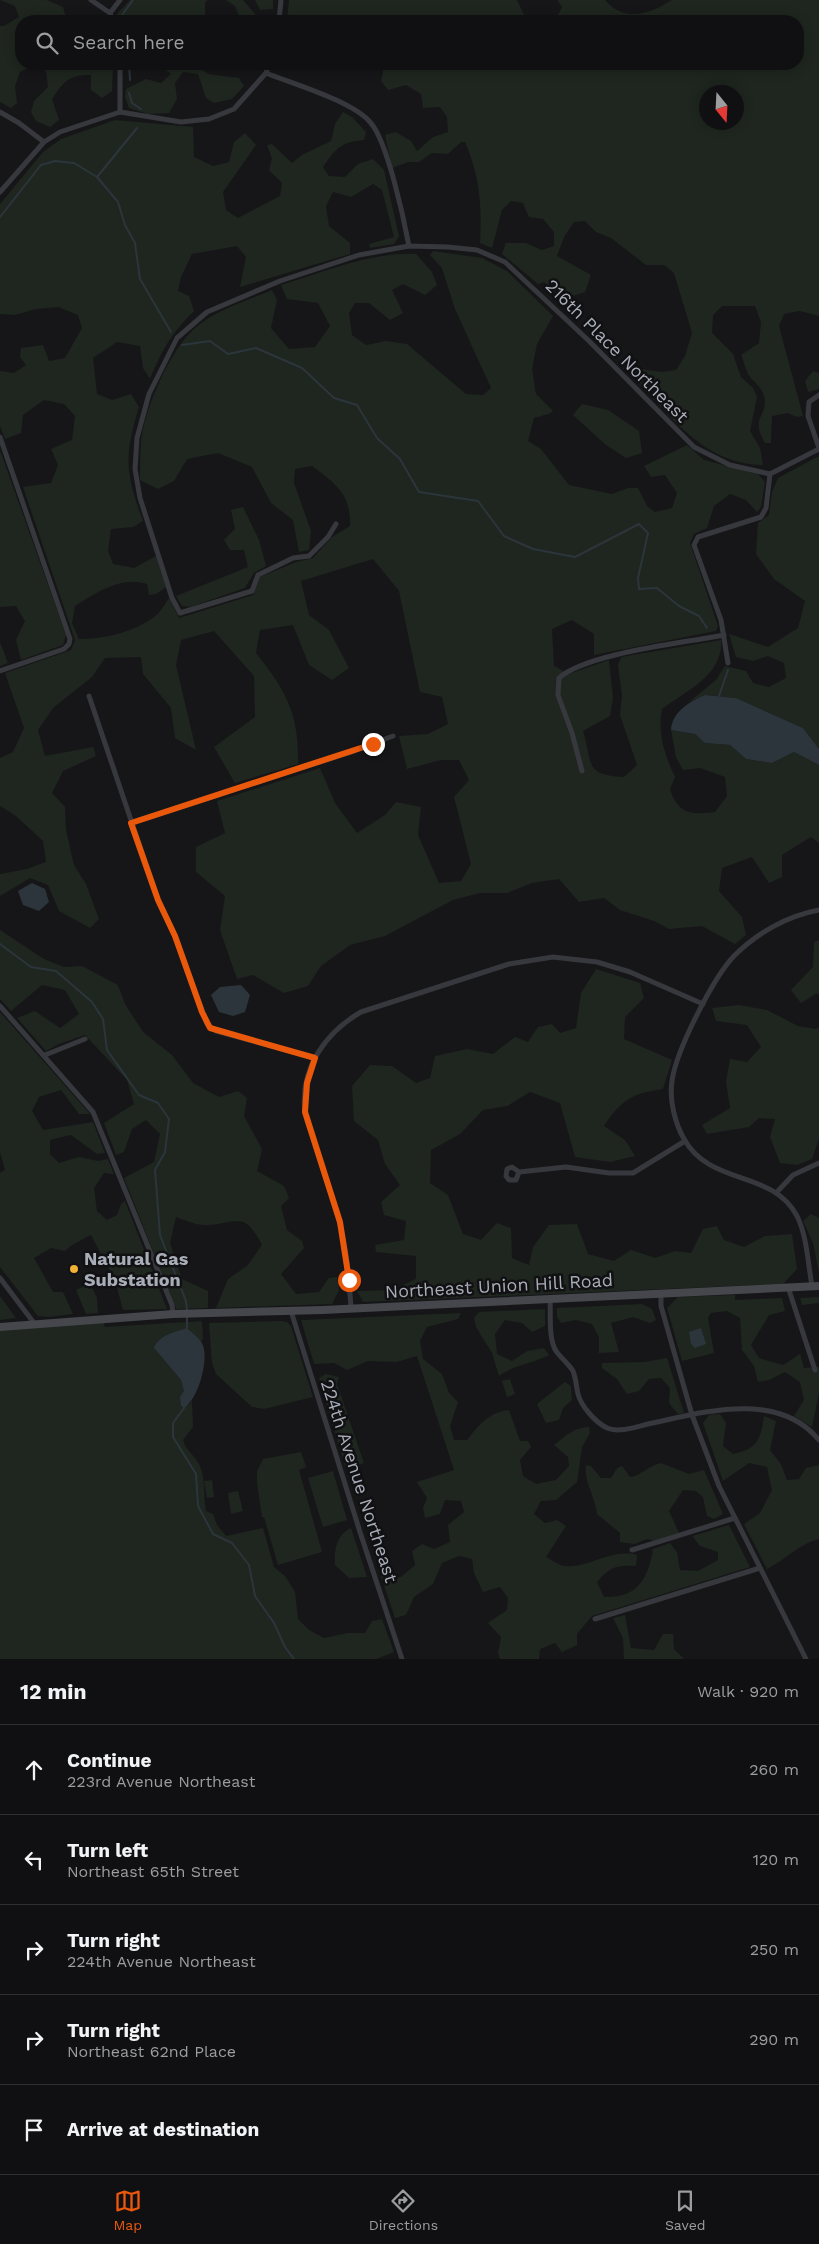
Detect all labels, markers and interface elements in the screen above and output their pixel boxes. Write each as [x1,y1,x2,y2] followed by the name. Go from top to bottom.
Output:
[15,15,804,70] search box
[33,29,61,57] icon: search
[73,31,184,54] text: Search here
[699,85,744,130] north arrow
[542,275,694,427] street label: 216th Place Northeast
[362,733,385,756] route end
[84,1248,189,1290] place label: Natural Gas Substation
[68,1263,80,1275] marker: Natural Gas Substation
[338,1269,361,1292] route start
[384,1269,613,1302] street label: Northeast Union Hill Road
[317,1377,402,1585] street label: 224th Avenue Northeast
[20,1679,86,1704] text: 12 min
[697,1682,799,1701] text: Walk · 920 m
[67,1749,151,1772] text: Continue
[20,1756,48,1784] icon: ahead
[749,1760,799,1779] text: 260 m
[67,1772,255,1791] text: 223rd Avenue Northeast
[67,1839,148,1862] text: Turn left
[20,1846,48,1874] icon: left
[753,1850,799,1869] text: 120 m
[67,1862,239,1881] text: Northeast 65th Street
[67,1929,160,1952] text: Turn right
[20,1936,48,1964] icon: right
[750,1940,799,1959] text: 250 m
[67,1952,256,1971] text: 224th Avenue Northeast
[67,2019,160,2042] text: Turn right
[20,2026,48,2054] icon: right
[749,2030,799,2049] text: 290 m
[67,2042,236,2061] text: Northeast 62nd Place
[20,2116,48,2144] icon: arrive
[67,2118,259,2141] text: Arrive at destination
[113,2187,142,2233] tab: Map
[369,2187,438,2233] tab: Directions
[665,2187,706,2233] tab: Saved

